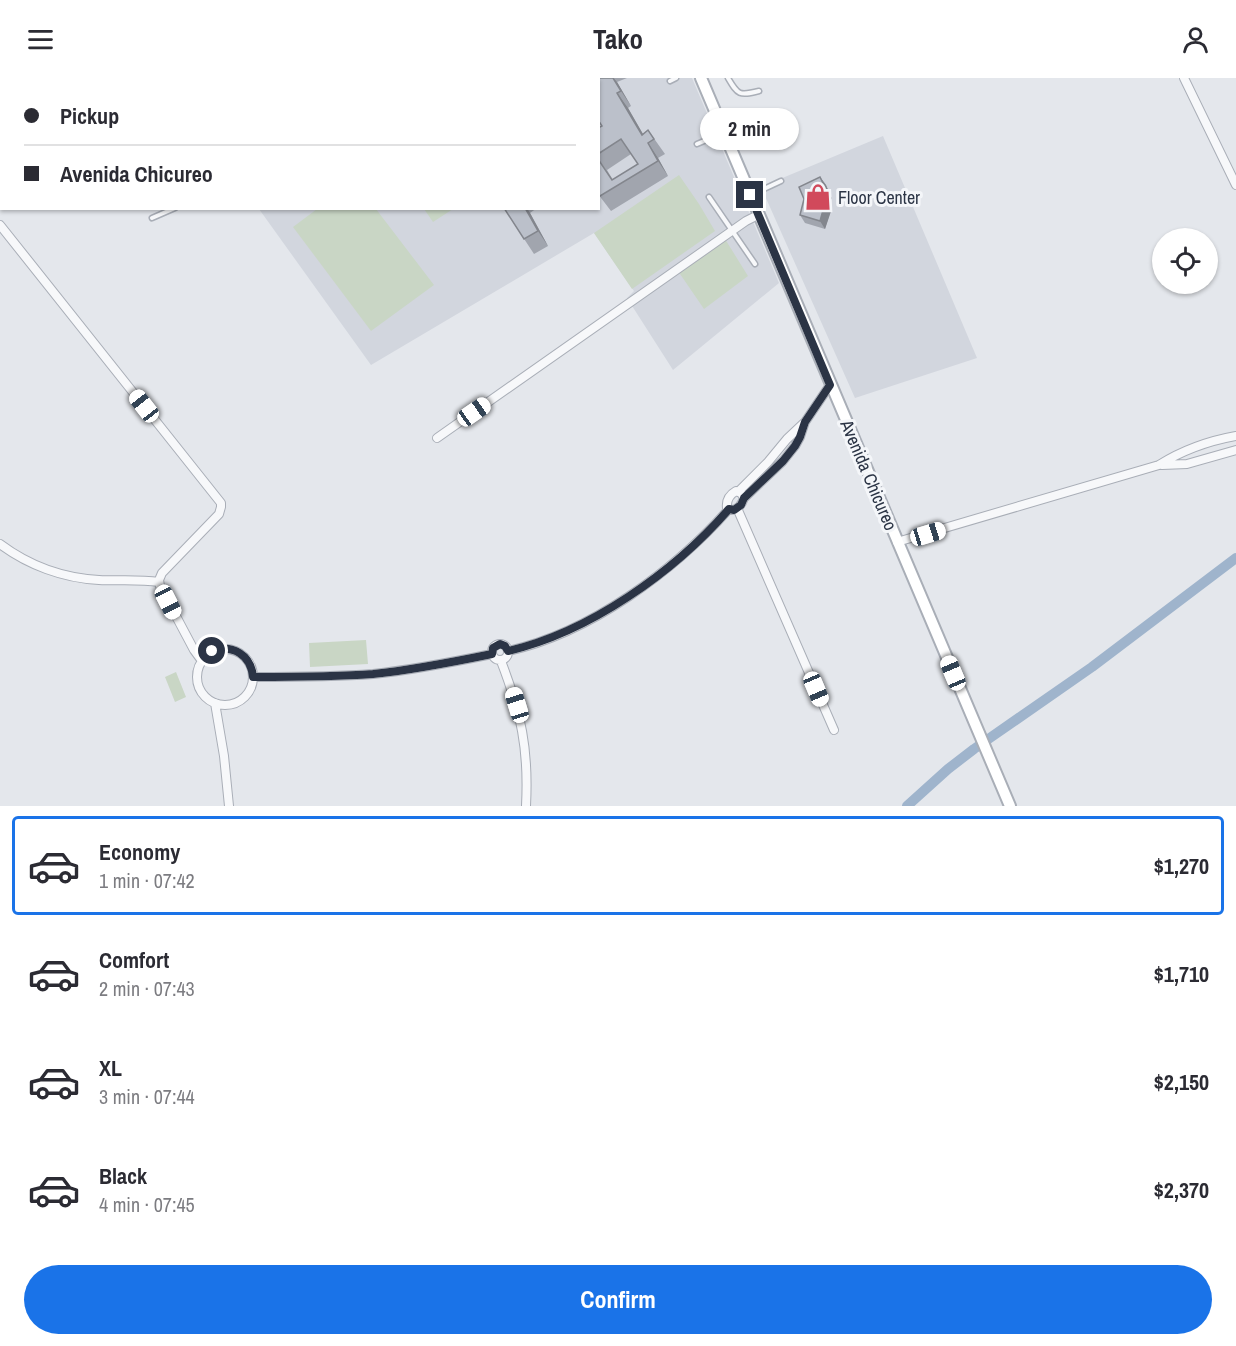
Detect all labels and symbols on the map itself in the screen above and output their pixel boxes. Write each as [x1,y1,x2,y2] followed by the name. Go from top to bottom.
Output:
[700,108,800,150] callout: 2 min
[736,181,763,208] route end
[803,182,833,212] shop icon: Floor Center
[838,185,920,210] place label: Floor Center
[126,386,162,426] car
[454,394,494,430] car
[834,415,904,534] street label: Avenida Chicureo
[908,520,948,548] car
[152,582,184,622] car
[198,637,225,664] route start
[938,653,968,693] car
[801,669,831,709] car
[503,685,531,725] car

